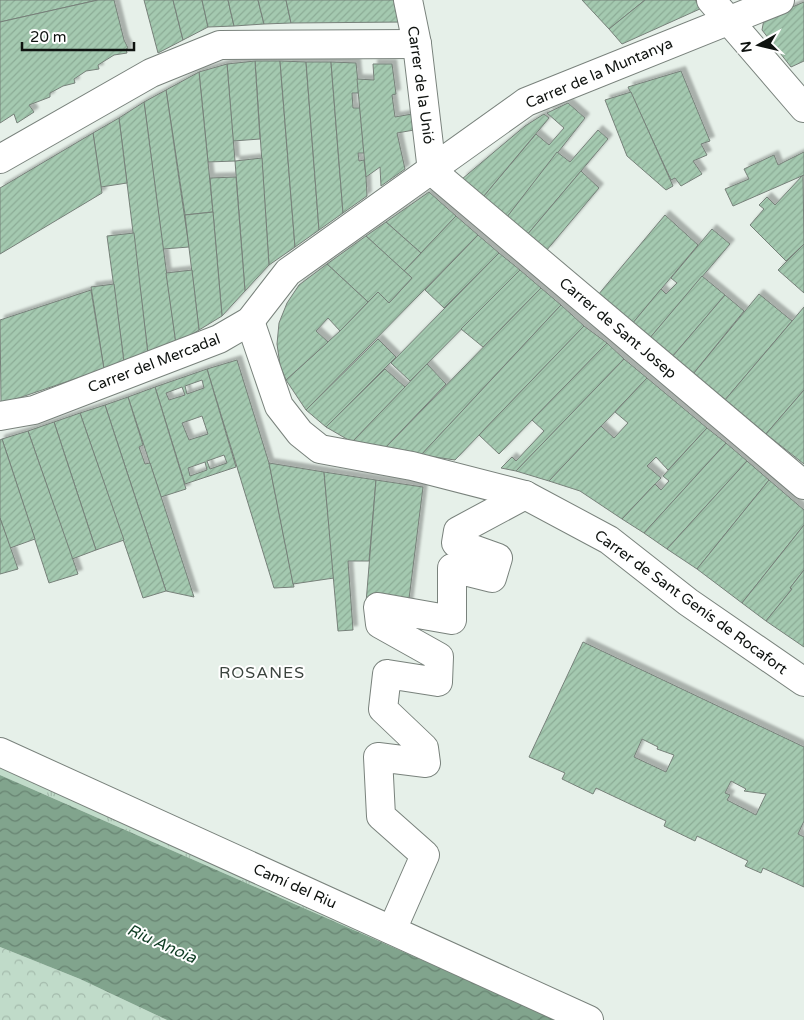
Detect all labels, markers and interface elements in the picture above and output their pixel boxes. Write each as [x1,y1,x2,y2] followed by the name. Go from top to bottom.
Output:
[22,20,135,52] scale bar
[734,20,784,70] north arrow
[404,25,438,145] street label: Carrer de la Unió
[30,28,67,46] text: 20 m
[523,34,675,112] street label: Carrer de la Muntanya
[737,40,756,53] text: N
[556,274,680,382] street label: Carrer de Sant Josep
[85,329,223,397] street label: Carrer del Mercadal
[591,526,791,678] street label: Carrer de Sant Genís de Rocafort
[219,663,305,683] district label: ROSANES
[251,860,339,912] street label: Camí del Riu
[124,920,200,968] water label: Riu Anoia

